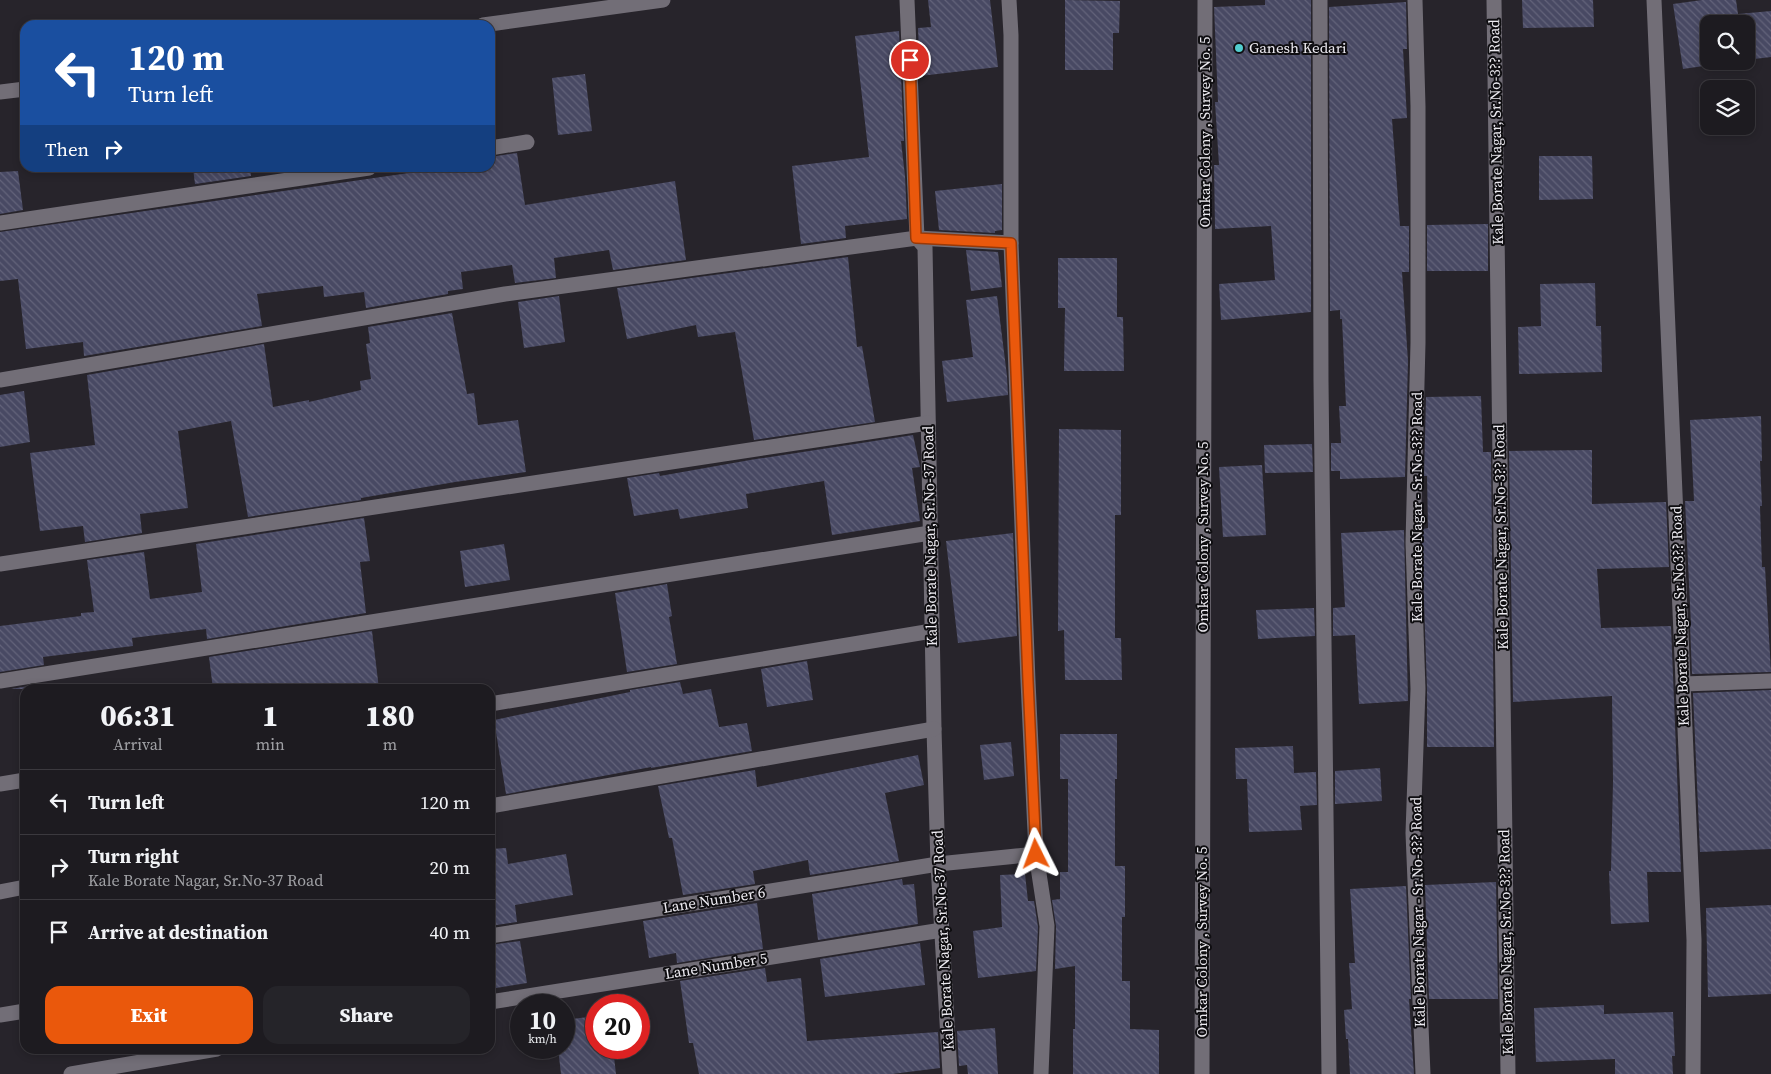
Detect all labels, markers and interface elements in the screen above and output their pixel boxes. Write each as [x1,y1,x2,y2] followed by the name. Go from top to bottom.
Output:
[1700,15,1755,135] map controls
[1700,15,1755,70] button: search
[1483,19,1508,245] street label: Kale Borate Nagar, Sr.No-3?? Road
[128,34,224,82] text: 120 m
[1194,37,1215,227] street label: Omkar Colony , Survey No. 5
[1249,37,1347,58] place label: Ganesh Kedari
[889,39,931,81] pin
[45,40,110,105] icon: left
[1233,42,1245,54] marker: Ganesh Kedari
[896,46,924,74] icon: arrive
[128,79,213,109] text: Turn left
[1700,80,1755,135] button: layers
[99,135,127,163] icon: right
[45,136,89,162] text: Then
[1406,391,1427,622] street label: Kale Borate Nagar - Sr.No-3?? Road
[1488,424,1513,650] street label: Kale Borate Nagar, Sr.No-3?? Road
[917,425,942,646] street label: Kale Borate Nagar, Sr.No-37 Road
[1192,442,1213,632] street label: Omkar Colony , Survey No. 5
[1665,505,1694,727] street label: Kale Borate Nagar, Sr.No3?? Road
[100,695,175,736] text: 06:31
[262,695,279,736] text: 1
[365,695,415,736] text: 180
[113,733,163,755] text: Arrival
[256,733,285,755] text: min
[383,733,397,755] text: m
[45,788,73,816] icon: left
[88,789,164,815] text: Turn left
[420,789,470,815] text: 120 m
[1405,796,1430,1027] street label: Kale Borate Nagar - Sr.No-3?? Road
[1009,827,1061,879] position arrow
[926,829,959,1051] street label: Kale Borate Nagar, Sr.No-37 Road
[1493,829,1518,1055] street label: Kale Borate Nagar, Sr.No-3?? Road
[88,843,179,869] text: Turn right
[1191,847,1212,1037] street label: Omkar Colony , Survey No. 5
[45,853,73,881] icon: right
[429,854,470,880] text: 20 m
[88,869,323,891] text: Kale Borate Nagar, Sr.No-37 Road
[661,881,767,918] street label: Lane Number 6
[45,918,73,946] icon: arrive
[88,919,268,945] text: Arrive at destination
[429,919,470,945] text: 40 m
[663,947,769,984] street label: Lane Number 5
[45,986,253,1044] button: Exit
[263,986,470,1044] button: Share
[585,994,650,1059] speed limit sign: 20
[529,1003,556,1037] text: 10
[528,1031,557,1047] text: km/h

